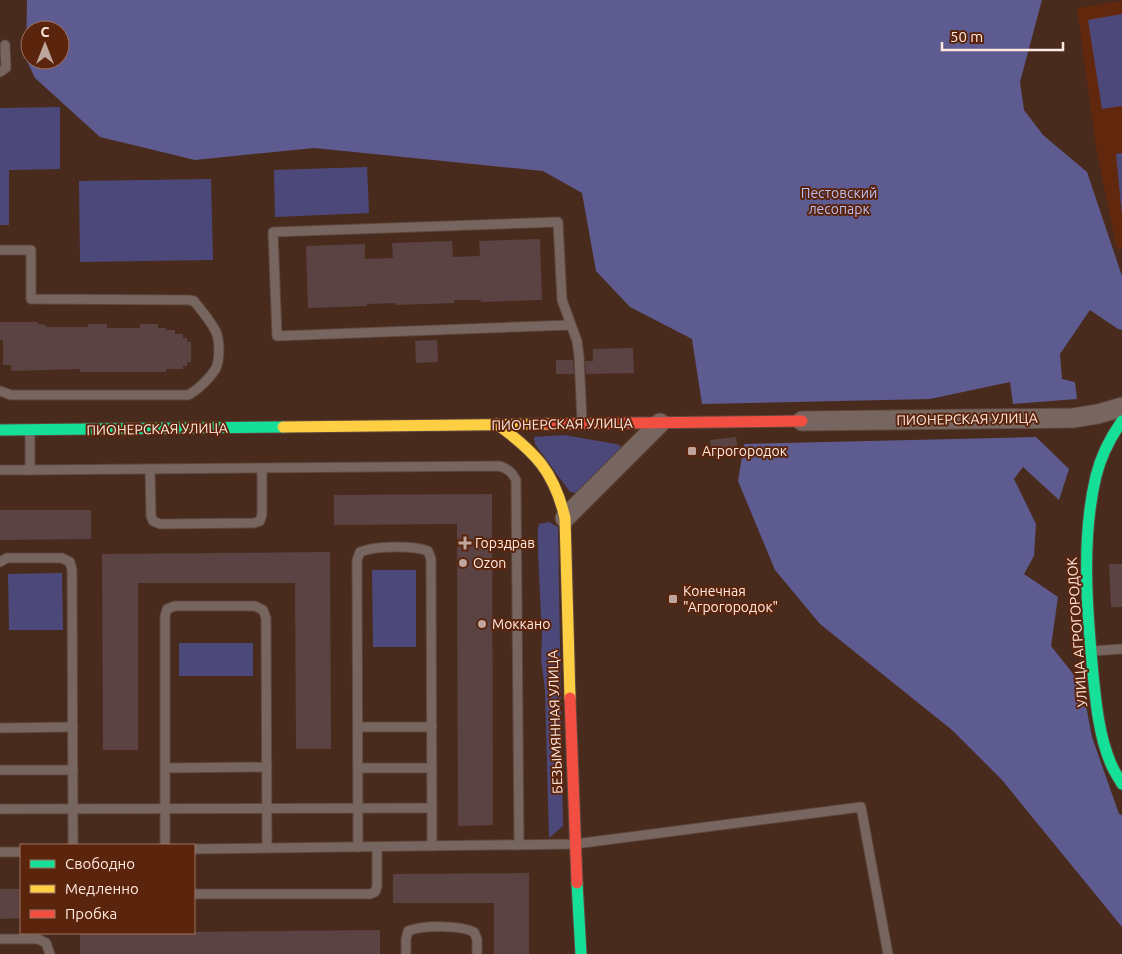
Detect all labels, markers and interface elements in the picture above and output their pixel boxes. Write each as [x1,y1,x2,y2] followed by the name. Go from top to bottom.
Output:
[20,20,70,70] north arrow
[942,20,1063,52] scale bar
[41,24,50,40] text: С
[950,28,983,45] text: 50 m
[801,185,877,217] park label: Пестовский лесопарк
[896,410,1038,428] street label: ПИОНЕРСКАЯ УЛИЦА
[491,415,633,433] street label: ПИОНЕРСКАЯ УЛИЦА
[86,420,228,438] street label: ПИОНЕРСКАЯ УЛИЦА
[702,443,787,459] place label: Агрогородок
[686,445,698,457] marker: Агрогородок
[475,535,535,551] place label: Горздрав
[459,537,471,549] marker: Горздрав
[473,555,506,571] place label: Ozon
[1064,556,1090,708] street label: УЛИЦА АГРОГОРОДОК
[457,557,469,569] marker: Ozon
[683,583,778,615] place label: Конечная "Агрогородок"
[667,593,679,605] marker: Конечная "Агрогородок"
[492,616,550,632] place label: Моккано
[476,618,488,630] marker: Моккано
[544,650,566,794] street label: БЕЗЫМЯННАЯ УЛИЦА
[20,844,195,934] legend
[65,855,135,872] text: Свободно
[65,880,139,897] text: Медленно
[65,905,117,922] text: Пробка

